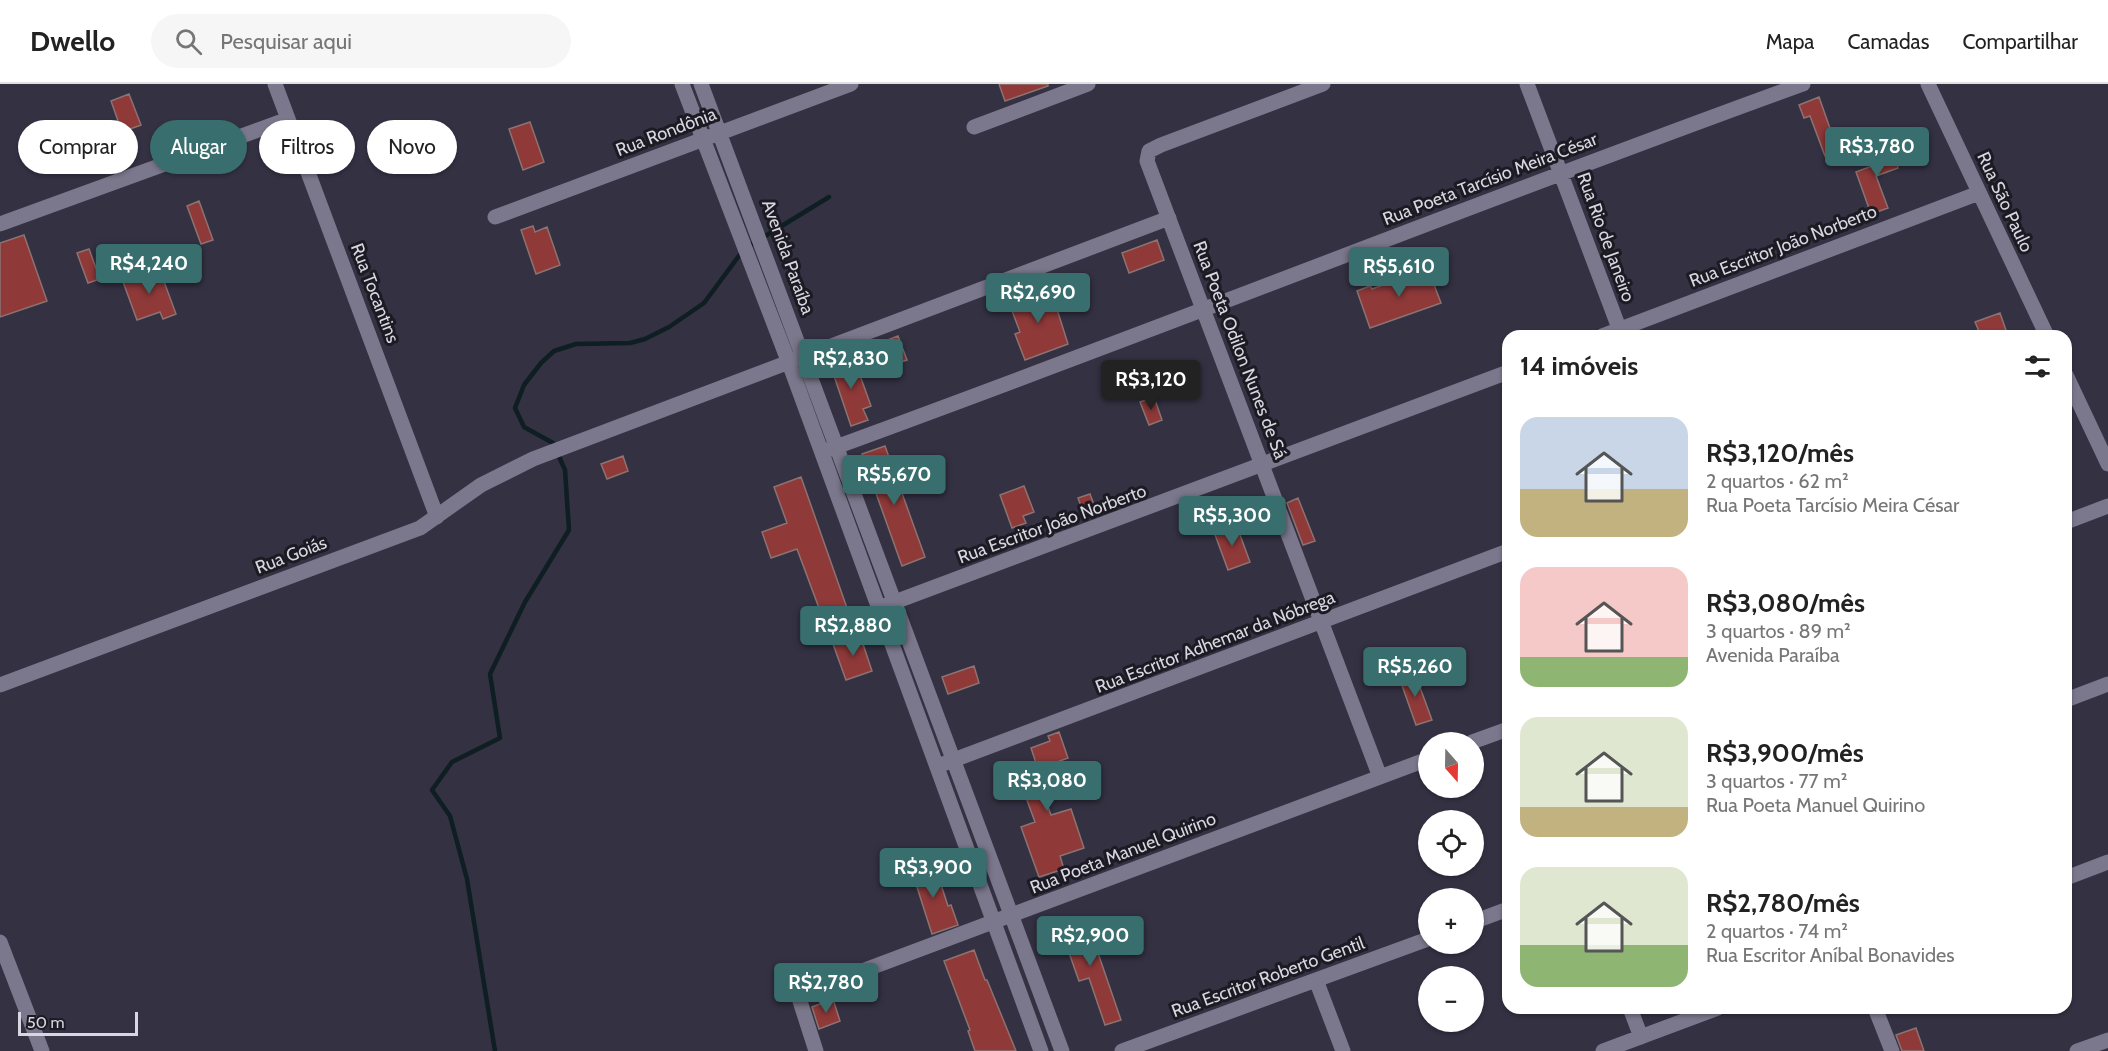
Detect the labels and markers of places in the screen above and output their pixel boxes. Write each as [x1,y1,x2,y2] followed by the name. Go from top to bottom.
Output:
[1822,127,1932,178] pin: R$3,780
[94,244,204,295] pin: R$4,240
[1344,247,1454,298] pin: R$5,610
[983,273,1093,324] pin: R$2,690
[796,339,906,390] pin: R$2,830
[1096,360,1206,411] pin: R$3,120
[839,455,949,506] pin: R$5,670
[1177,496,1287,547] pin: R$5,300
[798,606,908,657] pin: R$2,880
[1360,647,1470,698] pin: R$5,260
[992,761,1102,812] pin: R$3,080
[878,848,988,899] pin: R$3,900
[1035,916,1145,967] pin: R$2,900
[771,963,881,1014] pin: R$2,780

